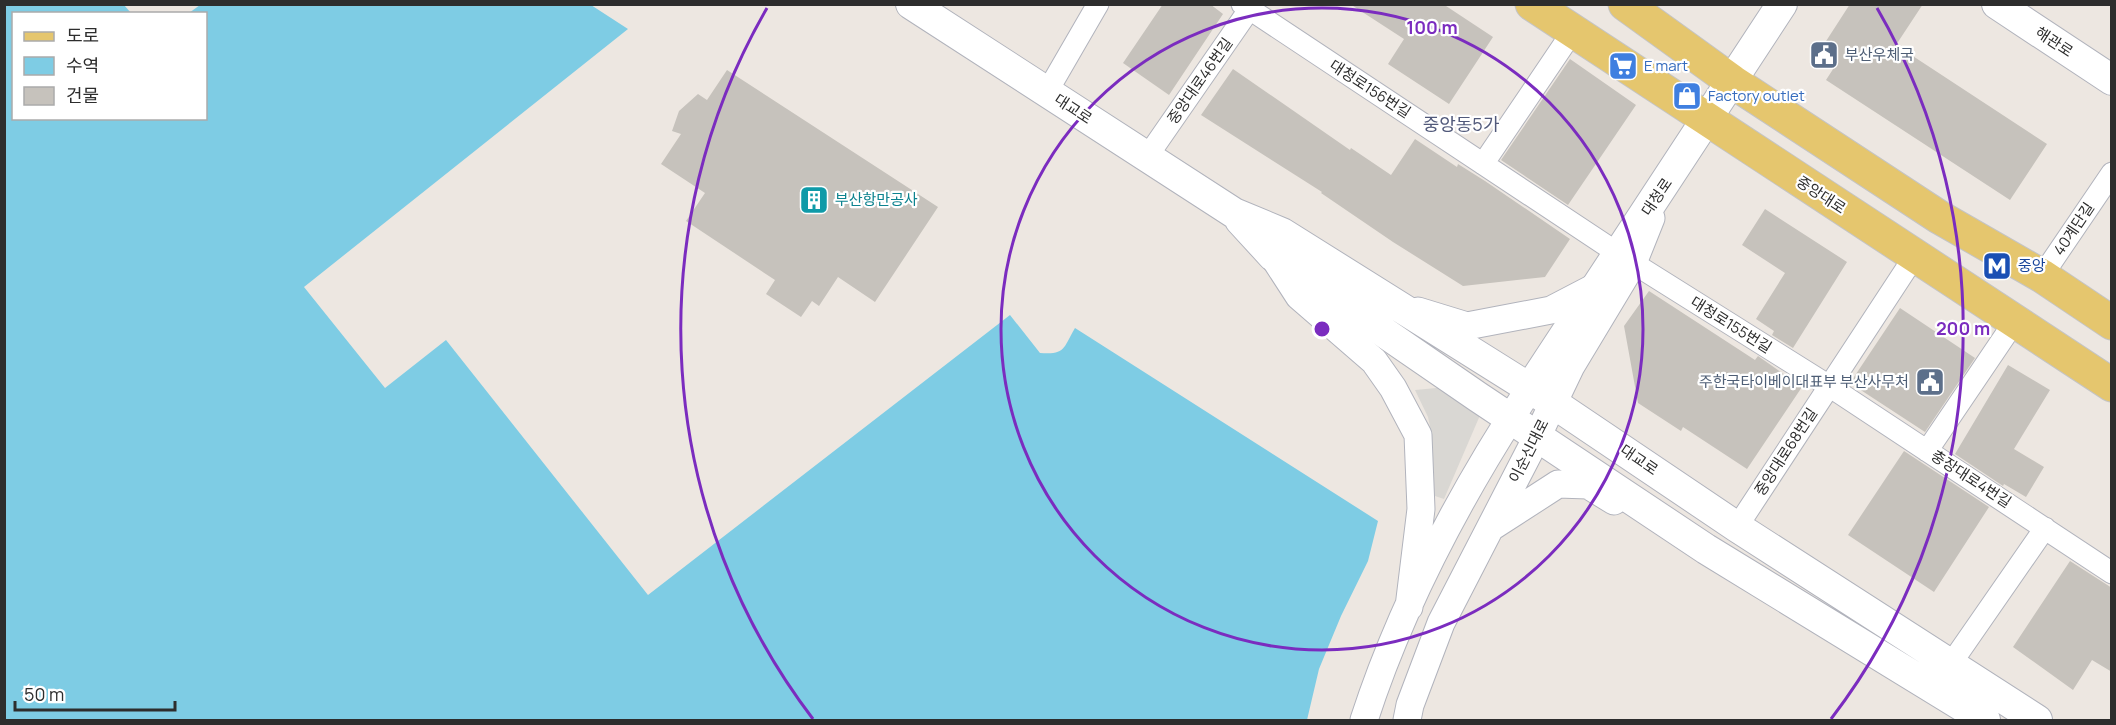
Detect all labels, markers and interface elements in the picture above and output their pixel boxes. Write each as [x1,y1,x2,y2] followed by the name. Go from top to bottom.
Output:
[12,12,207,120] legend
[1406,15,1458,39] text: 100 m
[2031,21,2077,62] street label: 해관로
[66,23,99,47] text: 도로
[1162,33,1237,128] street label: 중앙대로46번길
[1808,39,1840,71] public building icon: 부산우체국
[1845,44,1914,65] place label: 부산우체국
[1607,50,1639,82] supermarket icon: E mart
[66,53,99,77] text: 수역
[1326,54,1415,123] street label: 대청로156번길
[1644,55,1688,76] place label: E mart
[1671,80,1703,112] shop icon: Factory outlet
[66,83,99,107] text: 건물
[1708,85,1805,106] place label: Factory outlet
[1050,88,1096,129] street label: 대교로
[1423,112,1500,136] district label: 중앙동5가
[1792,171,1850,218] street label: 중앙대로
[1636,174,1677,220] street label: 대청로
[798,184,830,216] building icon: 부산항만공사
[835,189,918,210] place label: 부산항만공사
[2048,198,2099,259] street label: 40계단길
[1981,250,2013,282] metro station icon: 중앙
[2018,255,2046,276] place label: 중앙
[1687,291,1776,358] street label: 대청로155번길
[1936,316,1990,340] text: 200 m
[1312,319,1332,339] centre of rings
[1914,366,1946,398] public building icon: 주한국타이베이대표부 부산사무처
[1699,371,1909,392] place label: 주한국타이베이대표부 부산사무처
[1749,404,1822,500] street label: 중앙대로68번길
[1504,415,1554,486] street label: 이순신대로
[1616,439,1662,480] street label: 대교로
[1927,445,2015,512] street label: 충장대로4번길
[15,674,176,712] scale bar
[24,682,64,706] text: 50 m

